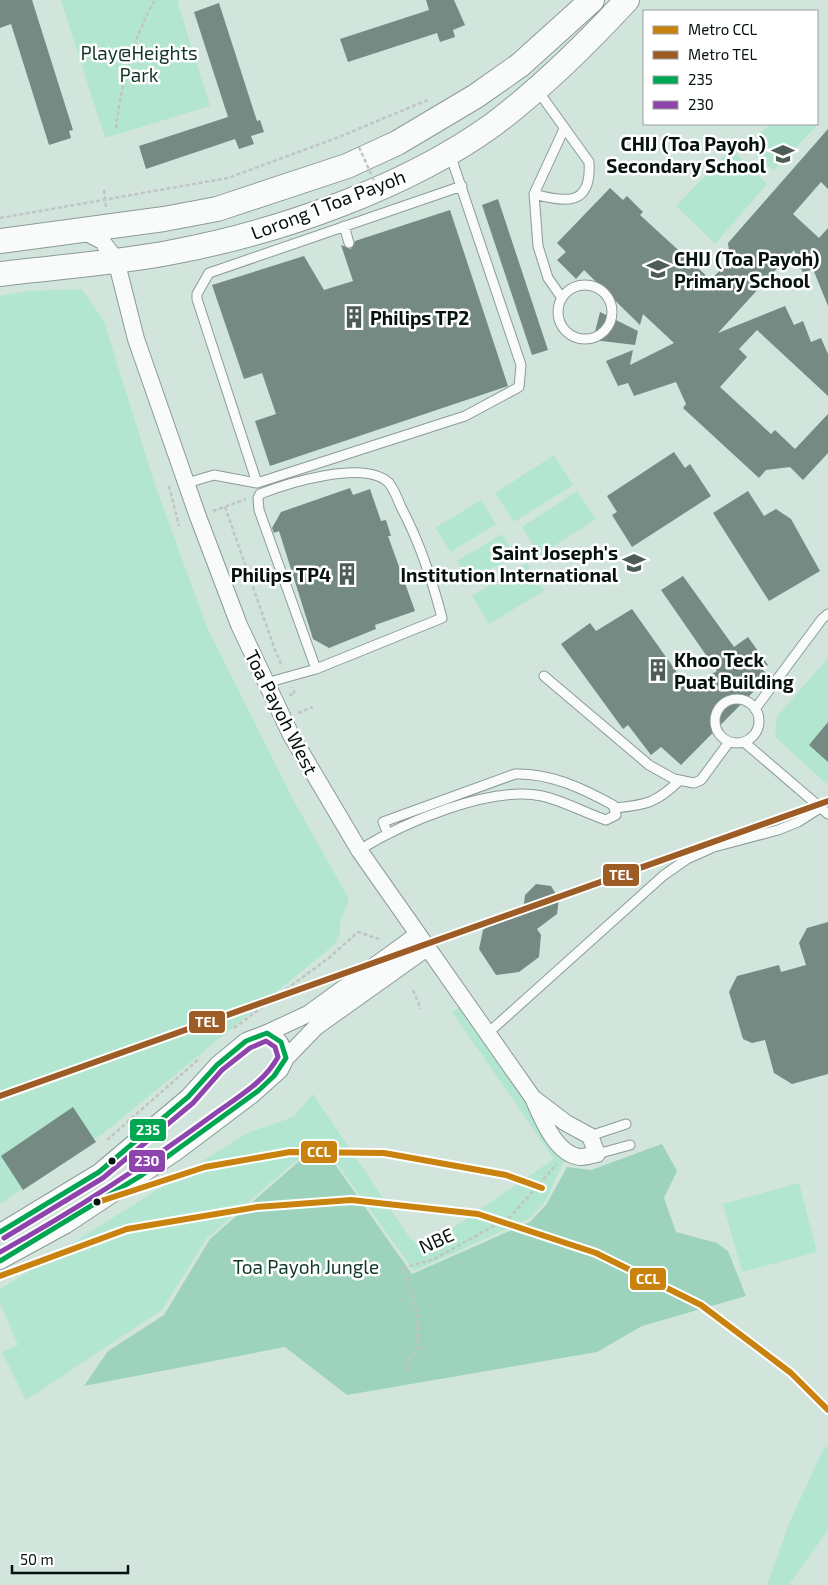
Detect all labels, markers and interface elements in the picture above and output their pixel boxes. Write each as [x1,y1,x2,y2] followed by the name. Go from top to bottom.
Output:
[643,10,818,125] legend
[688,20,758,38] text: Metro CCL
[80,41,198,86] park label: Play@Heights Park
[688,45,757,63] text: Metro TEL
[688,70,713,88] text: 235
[688,95,714,113] text: 230
[606,132,767,178] place label: CHIJ (Toa Payoh) Secondary School
[770,141,796,167] school or university icon: CHIJ (Toa Payoh) Secondary School
[247,164,409,244] street label: Lorong 1 Toa Payoh
[674,247,820,293] place label: CHIJ (Toa Payoh) Primary School
[645,256,671,282] school or university icon: CHIJ (Toa Payoh) Primary School
[341,304,367,330] building icon: Philips TP2
[370,306,469,329] place label: Philips TP2
[401,541,619,586] place label: Saint Joseph's Institution International
[621,550,647,576] school or university icon: Saint Joseph's Institution International
[334,561,360,587] building icon: Philips TP4
[231,563,331,586] place label: Philips TP4
[241,646,323,778] street label: Toa Payoh West
[674,648,794,693] place label: Khoo Teck Puat Building
[645,657,671,683] building icon: Khoo Teck Puat Building
[602,863,640,887] line badge: TEL
[609,866,634,883] text: TEL
[188,1010,226,1034] line badge: TEL
[195,1013,220,1030] text: TEL
[129,1118,167,1142] line badge: 235
[136,1121,160,1138] text: 235
[300,1140,338,1164] line badge: CCL
[307,1143,331,1160] text: CCL
[128,1149,166,1173] line badge: 230
[135,1152,160,1169] text: 230
[107,1156,117,1166] unlabelled marker
[92,1197,102,1207] unlabelled marker
[415,1222,457,1258] street label: NBE
[233,1255,379,1278] park label: Toa Payoh Jungle
[629,1267,667,1291] line badge: CCL
[636,1270,660,1287] text: CCL
[12,1542,129,1574] scale bar
[20,1550,54,1568] text: 50 m

